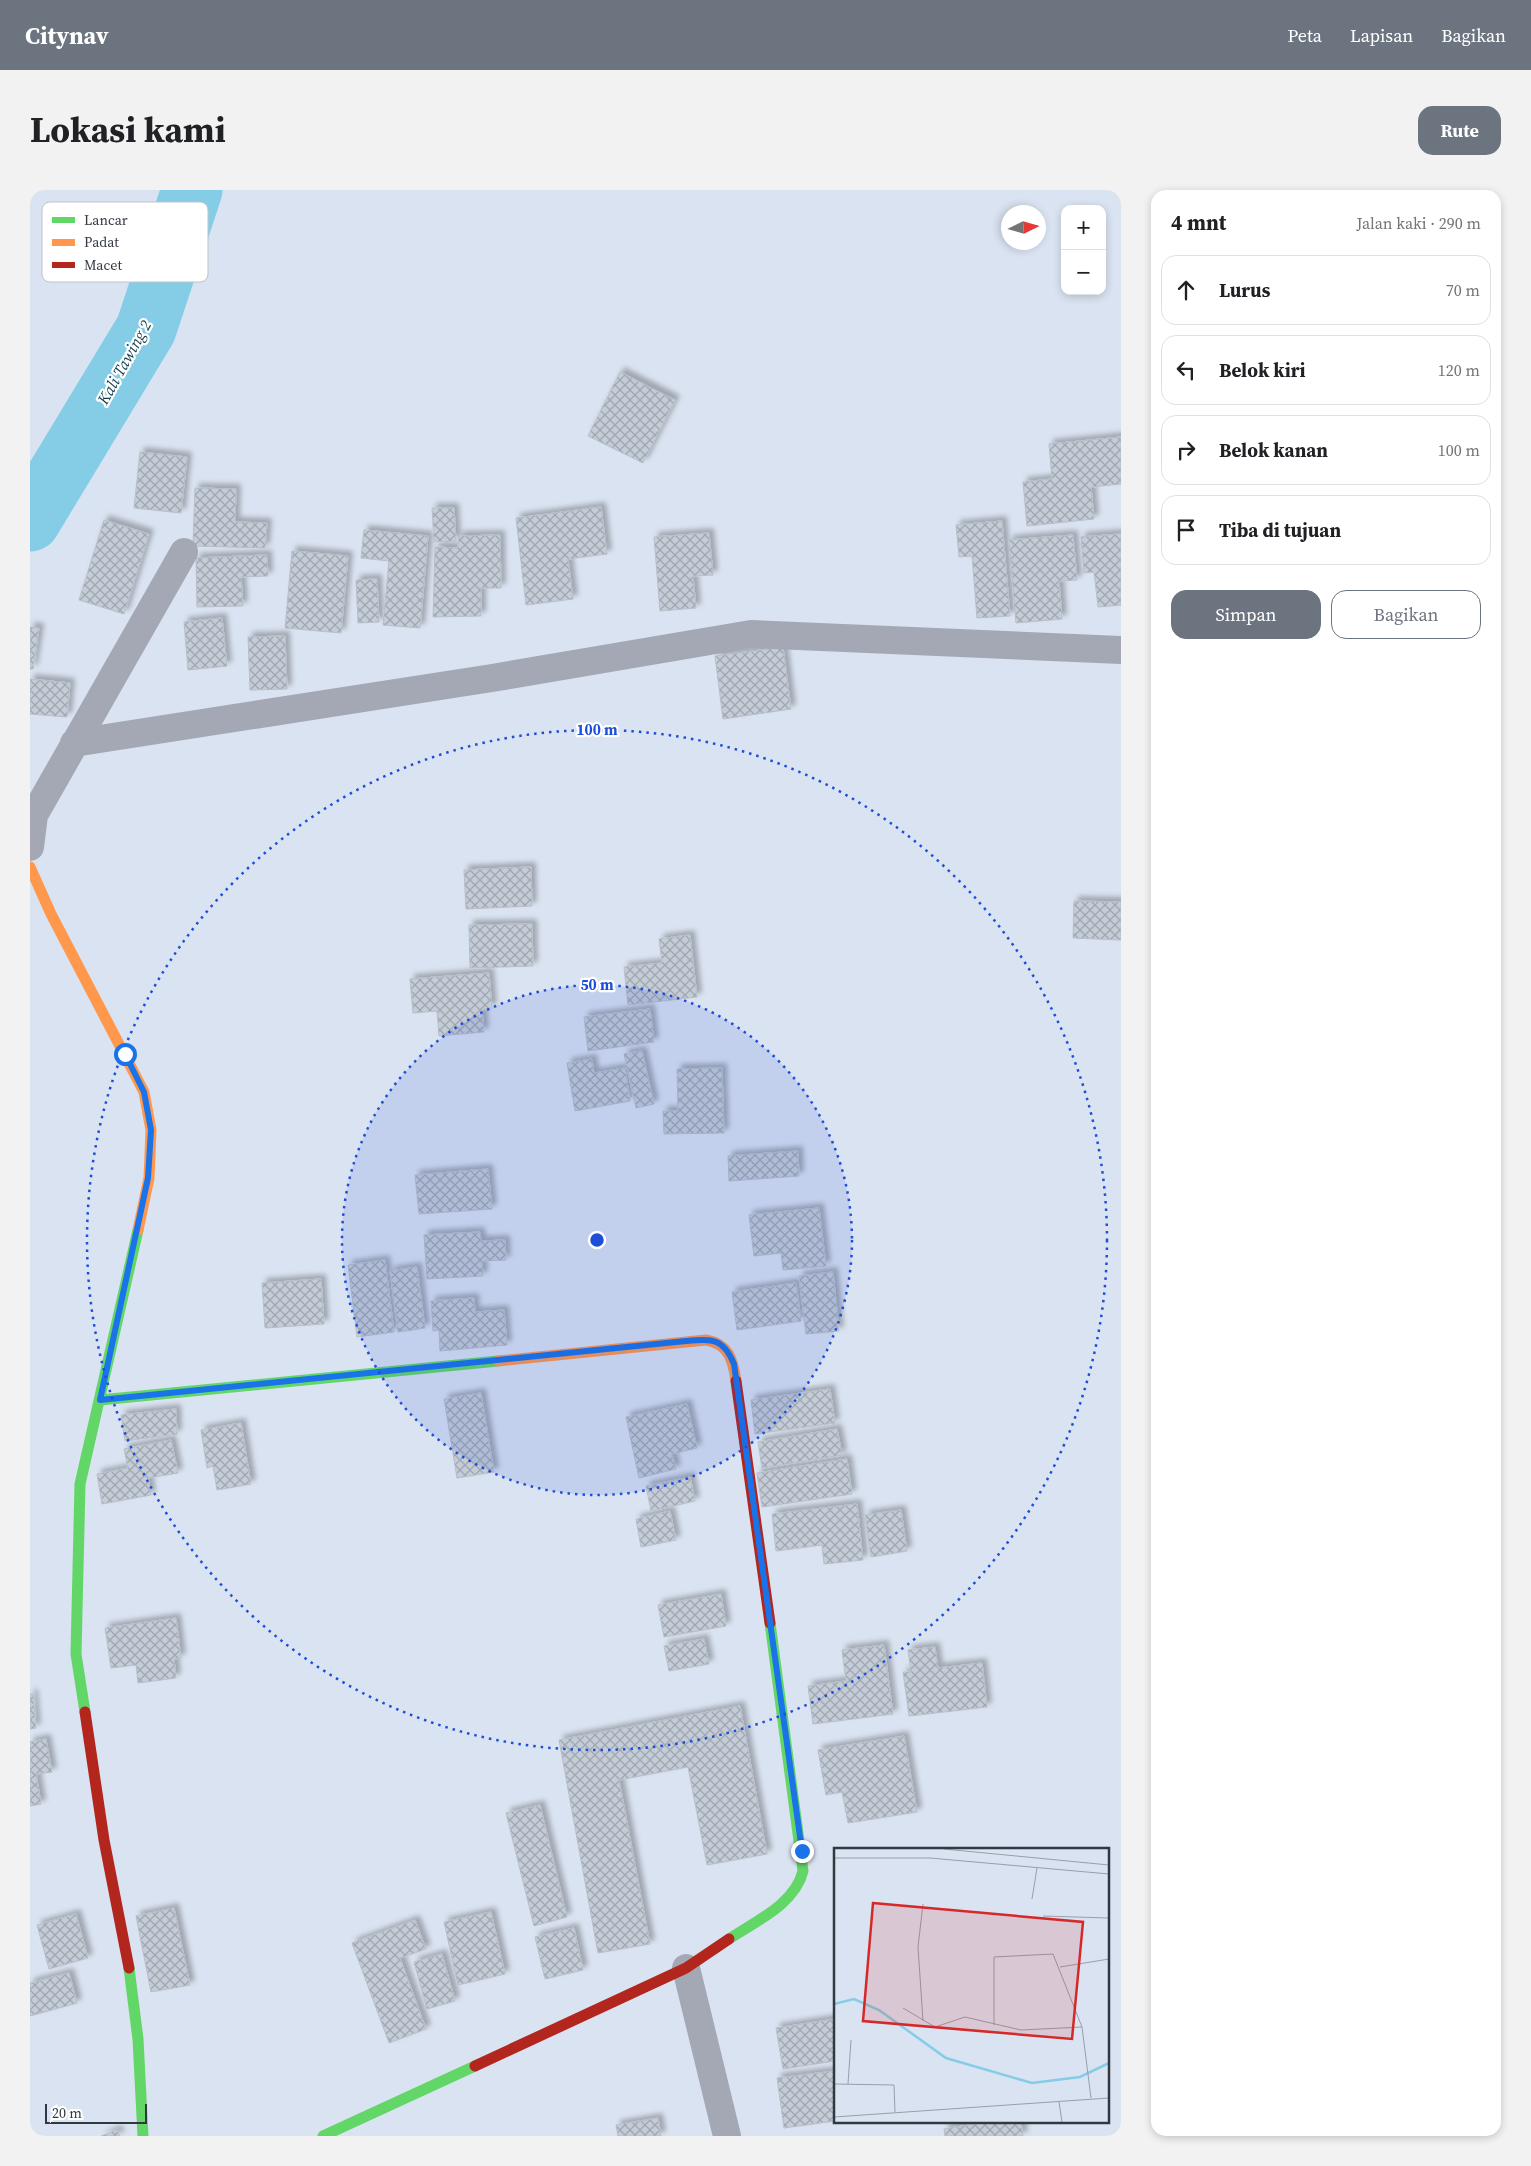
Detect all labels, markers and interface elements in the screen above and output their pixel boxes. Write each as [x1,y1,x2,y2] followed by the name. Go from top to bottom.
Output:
[25,19,109,52] text: Citynav
[1288,23,1322,48] text: Peta
[1350,23,1413,48] text: Lapisan
[1441,23,1506,48] text: Bagikan
[30,106,226,154] text: Lokasi kami
[1418,106,1501,155] button: Rute
[42,202,208,282] legend
[1001,205,1046,250] north arrow
[1061,205,1106,295] map controls
[1061,205,1106,250] button: +
[1171,208,1226,237] text: 4 mnt
[84,210,128,230] text: Lancar
[1356,212,1481,234] text: Jalan kaki · 290 m
[84,232,119,252] text: Padat
[1061,250,1106,295] button: −
[84,255,122,275] text: Macet
[1172,276,1200,304] icon: ahead
[1219,277,1270,303] text: Lurus
[1446,279,1480,301] text: 70 m
[91,316,156,409] water label: Kali Tawing 2
[1172,356,1200,384] icon: left
[1219,357,1306,383] text: Belok kiri
[1438,359,1480,381] text: 120 m
[1172,436,1200,464] icon: right
[1219,437,1328,463] text: Belok kanan
[1438,439,1480,461] text: 100 m
[1172,516,1200,544] icon: arrive
[1219,517,1341,543] text: Tiba di tujuan
[1171,590,1321,639] button: Simpan
[1331,590,1481,639] button: Bagikan
[576,719,618,740] text: 100 m
[580,974,614,995] text: 50 m
[114,1043,137,1066] route start
[588,1231,606,1249] centre of rings
[791,1840,814,1863] route end
[834,1848,1108,2124] inset map
[45,2101,148,2124] scale bar
[52,2103,82,2123] text: 20 m

